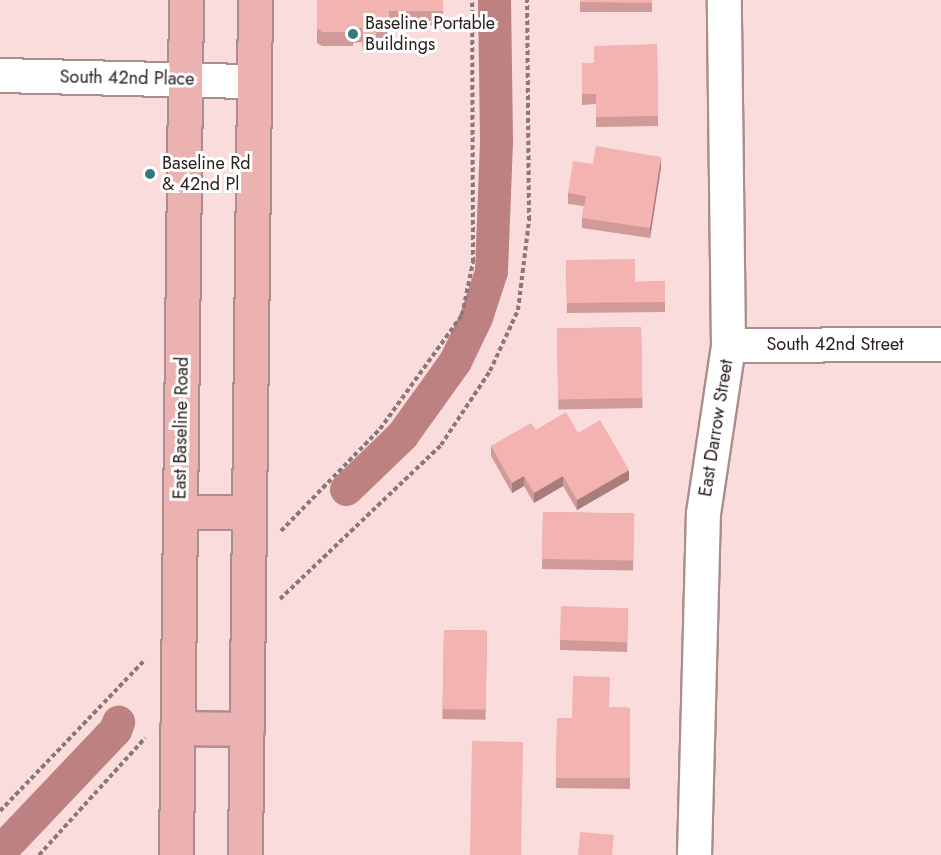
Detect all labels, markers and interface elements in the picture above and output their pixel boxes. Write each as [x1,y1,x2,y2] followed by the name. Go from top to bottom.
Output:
[365,13,495,56] place label: Baseline Portable Buildings
[346,27,360,41] marker: Baseline Portable Buildings
[59,66,195,90] street label: South 42nd Place
[162,153,251,195] place label: Baseline Rd & 42nd Pl
[143,167,157,181] marker: Baseline Rd & 42nd Pl
[766,333,904,355] street label: South 42nd Street
[169,357,193,499] street label: East Baseline Road
[694,358,738,498] street label: East Darrow Street

